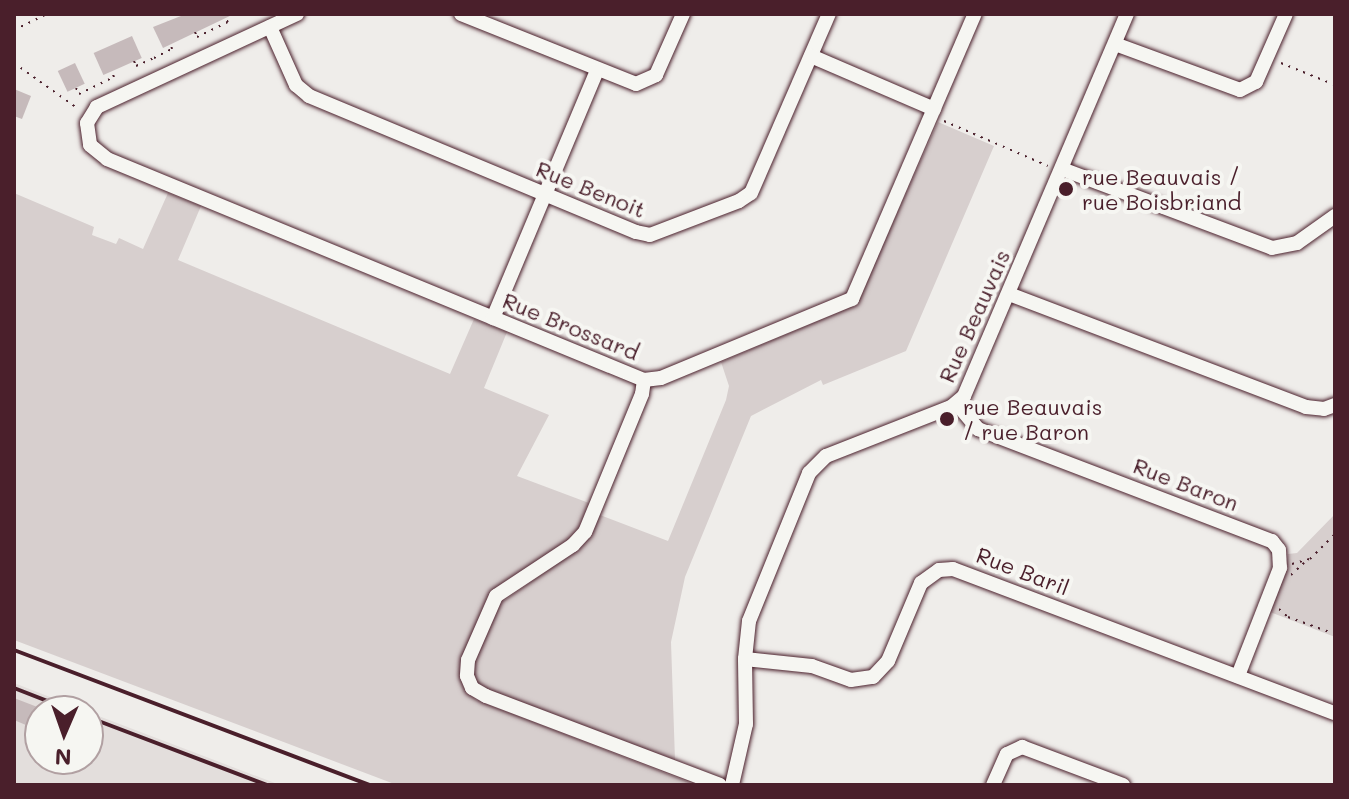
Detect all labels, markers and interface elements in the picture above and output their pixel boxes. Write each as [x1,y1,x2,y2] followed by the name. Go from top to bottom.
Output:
[532,155,650,223] street label: Rue Benoit
[1082,163,1241,214] place label: rue Beauvais / rue Boisbriand
[1057,180,1075,198] marker: rue Beauvais / rue Boisbriand
[933,246,1015,386] street label: Rue Beauvais
[499,287,643,365] street label: Rue Brossard
[963,393,1103,444] place label: rue Beauvais / rue Baron
[938,410,956,428] marker: rue Beauvais / rue Baron
[1130,452,1242,516] street label: Rue Baron
[973,541,1073,601] street label: Rue Baril
[24,695,104,775] north arrow
[54,743,72,772] text: N

